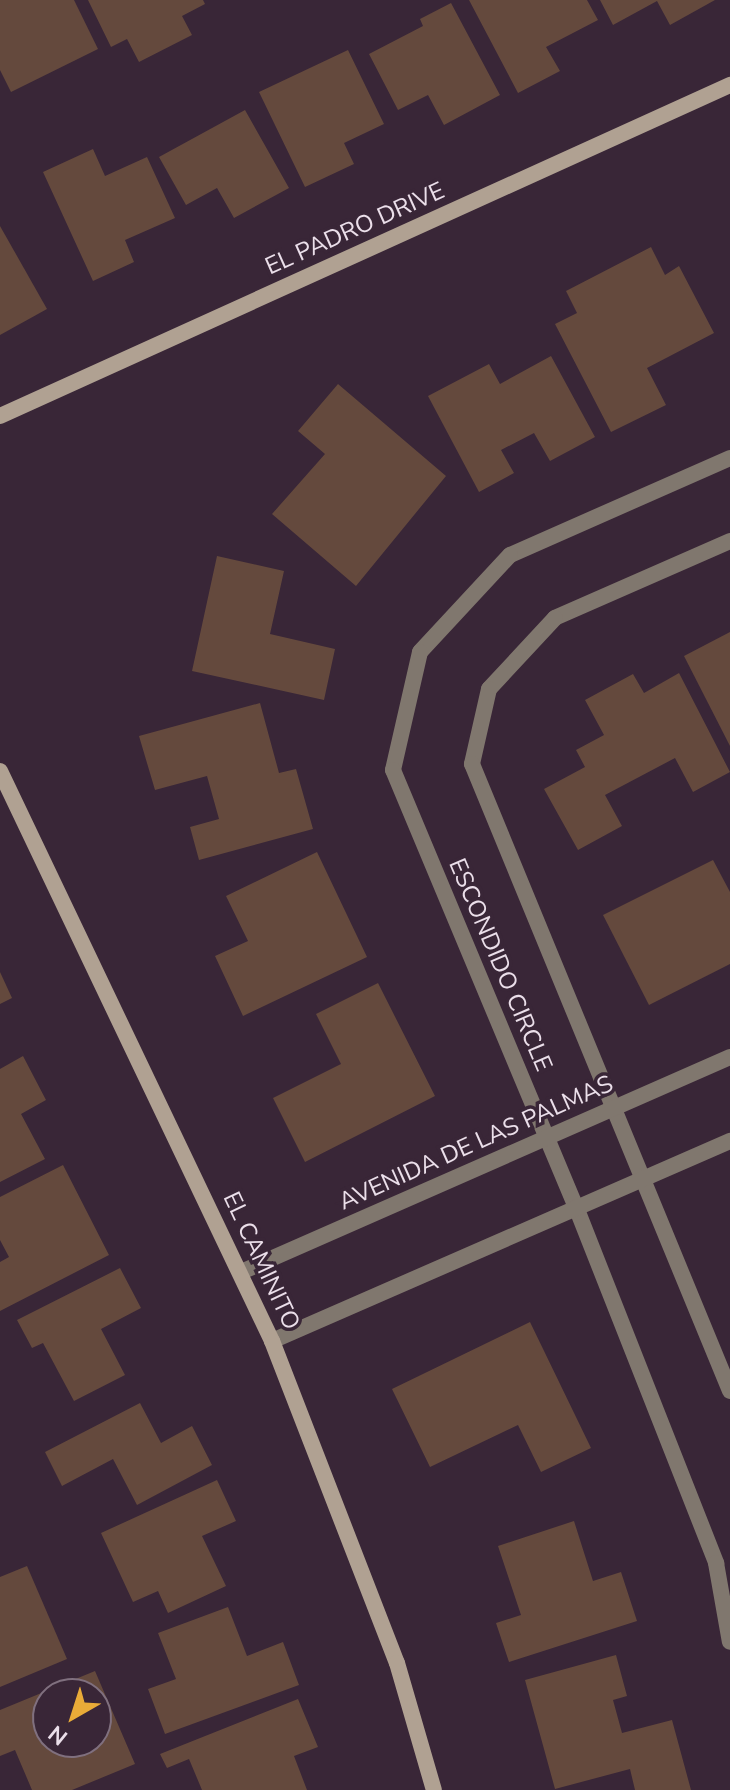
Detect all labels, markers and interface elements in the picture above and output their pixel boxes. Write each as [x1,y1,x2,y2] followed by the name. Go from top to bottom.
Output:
[261,177,449,281] street label: EL PADRO DRIVE
[442,854,558,1076] street label: ESCONDIDO CIRCLE
[334,1069,618,1217] street label: AVENIDA DE LAS PALMAS
[217,1187,305,1335] street label: EL CAMINITO
[32,1678,112,1758] north arrow
[42,1718,74,1752] text: N

